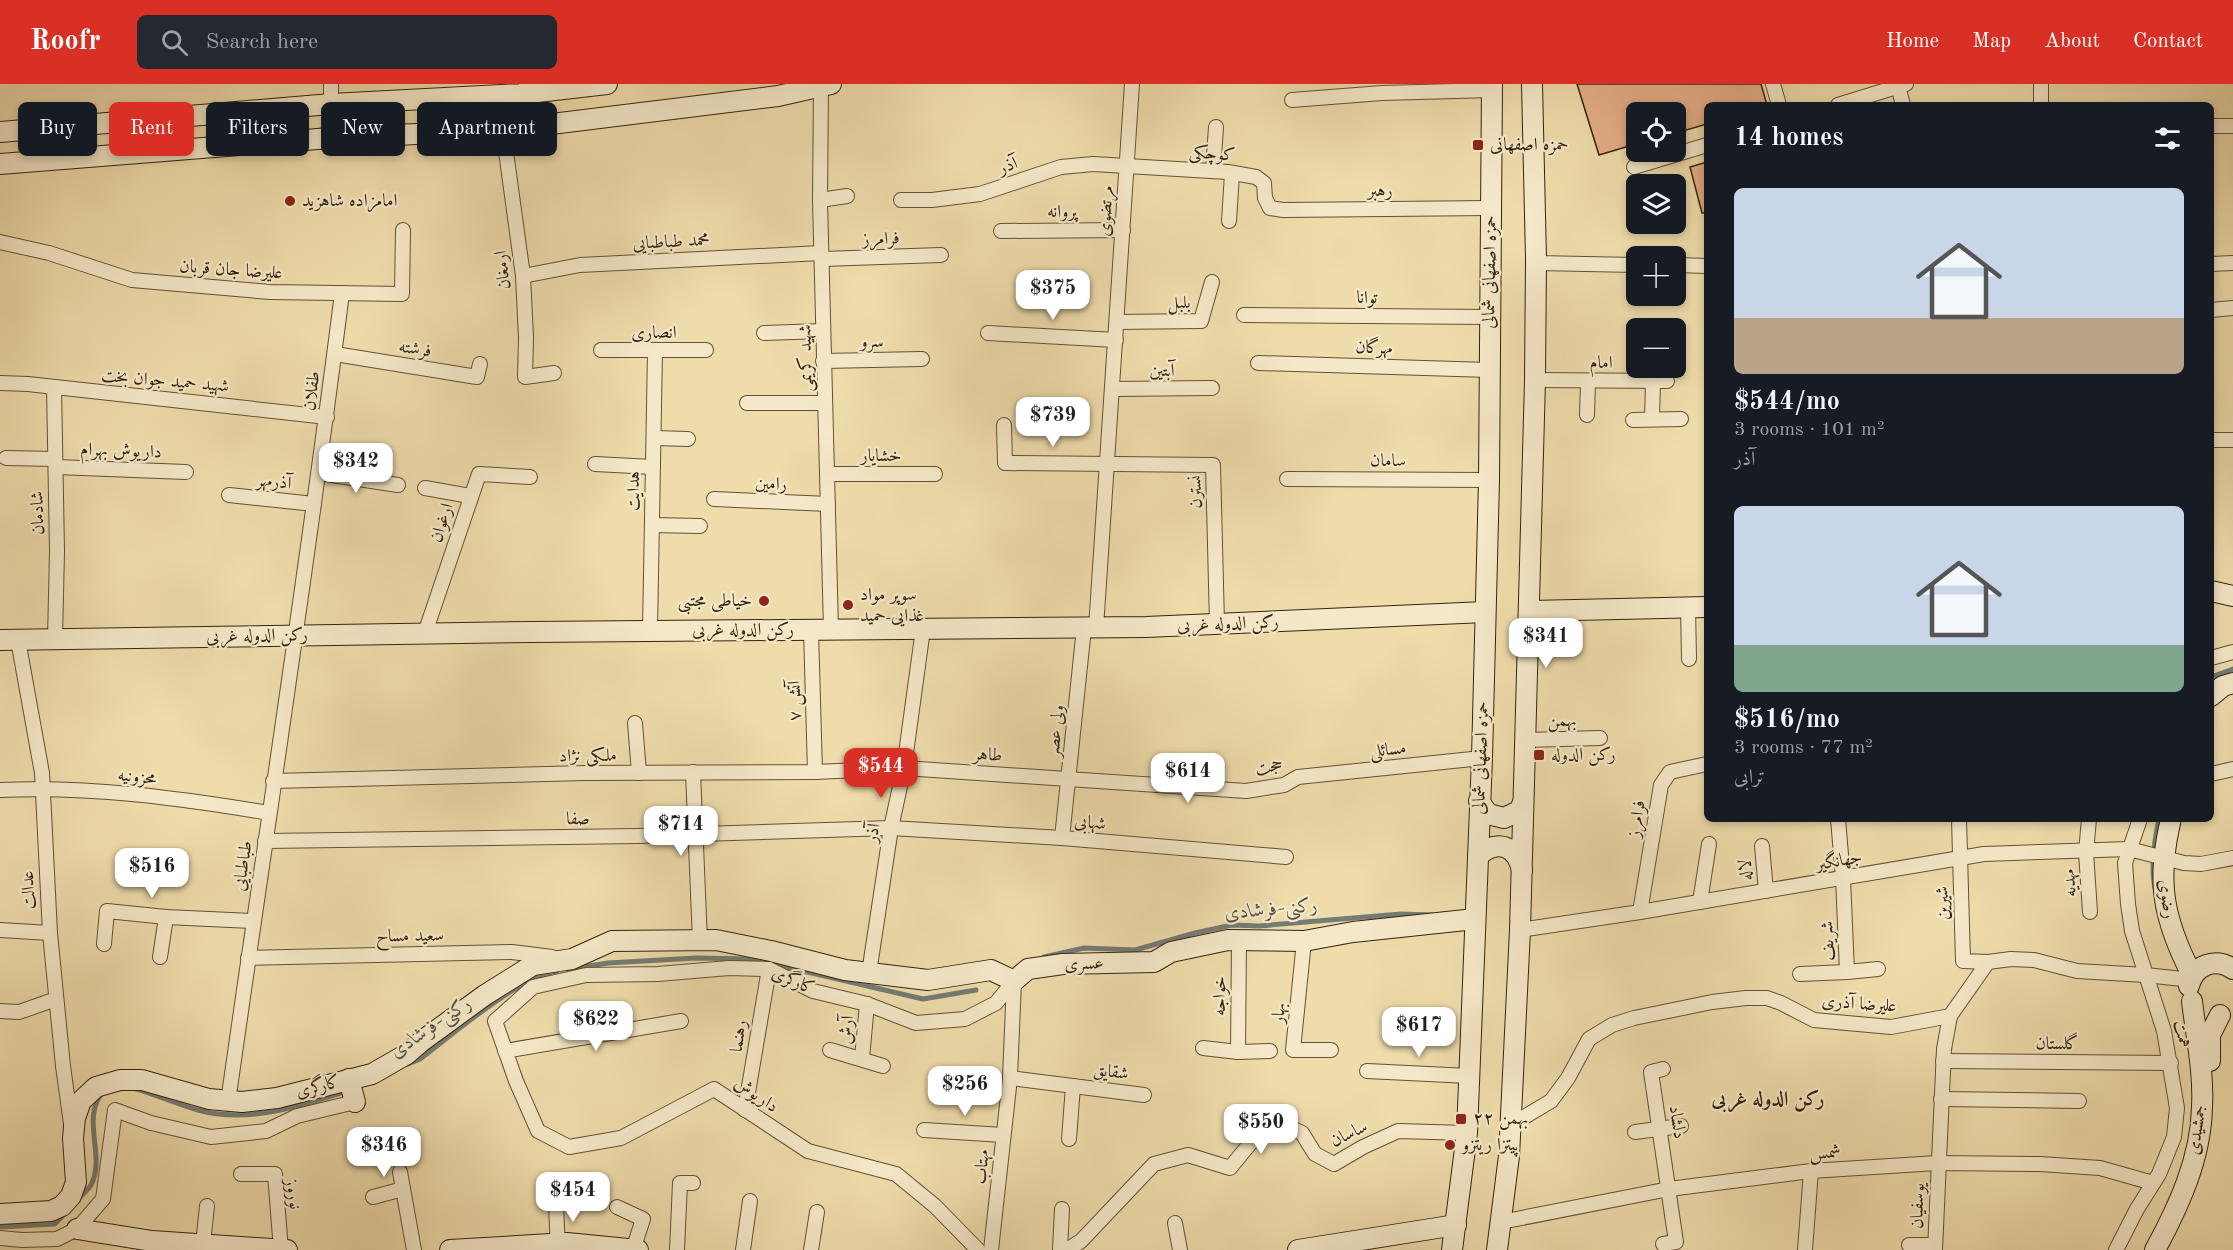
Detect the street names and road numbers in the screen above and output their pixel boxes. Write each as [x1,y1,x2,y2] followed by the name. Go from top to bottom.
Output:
[1188,142,1236,168] street label: کوچکی
[993,152,1022,179] street label: آذر
[1365,182,1393,201] street label: رهبر
[1095,185,1120,237] street label: مرتضوی
[1047,203,1079,222] street label: پروانه
[1480,215,1502,329] street label: حمزه اصفهانی شمالی
[860,229,900,252] street label: فرامرز
[632,231,710,255] street label: محمد طباطبایی
[492,249,515,290] street label: ارمغان
[179,257,283,285] street label: علیرضا جان قربان
[1356,289,1378,308] street label: توانا
[1167,294,1191,315] street label: بلبل
[631,324,677,343] street label: انصاری
[794,324,818,392] street label: شهید کریمی
[858,333,884,353] street label: سرو
[1355,335,1393,360] street label: مهرگان
[397,338,433,362] street label: فرشته
[1589,354,1613,378] street label: امام
[1149,360,1177,381] street label: آبتین
[100,366,230,398] street label: شهید حمید جوان بخت
[301,370,323,412] street label: طفلان
[80,441,162,467] street label: داریوش بهرام
[859,447,901,466] street label: خشایار
[1370,452,1406,470] street label: سامان
[254,469,295,495] street label: آذرمهر
[625,471,645,511] street label: هدایت
[755,474,787,495] street label: رامین
[1187,475,1205,509] street label: نسترن
[29,491,47,535] street label: شادمان
[427,501,458,545] street label: ارغوان
[1177,613,1279,638] street label: رکن الدوله غربی
[692,621,794,642] street label: رکن الدوله غربی
[206,626,308,649] street label: رکن الدوله غربی
[784,678,806,722] street label: آتش ۷
[1470,701,1494,815] street label: حمزه اصفهانی شمالی
[1044,704,1070,760] street label: ولی عصر
[1547,712,1577,732] street label: بهمن
[1369,739,1408,764] street label: مسائلی
[559,745,617,769] street label: ملکی نژاد
[971,745,1003,767] street label: طاهر
[1253,755,1285,779] street label: حجت
[116,766,157,790] street label: محزونیه
[1625,799,1652,841] street label: فرامرز
[566,810,590,828] street label: صفا
[1073,813,1107,836] street label: شهابی
[860,820,885,846] street label: آذر
[230,840,258,893] street label: طباطبایی
[1812,844,1864,875] street label: جهانگیر
[1736,859,1756,881] street label: لاله
[2060,868,2082,898] street label: مهدیه
[19,870,39,910] street label: عدالت
[2154,878,2179,920] street label: رضوی
[1933,885,1954,920] street label: شیرین
[1818,921,1840,961] street label: شریف
[376,926,444,952] street label: سعید مساح
[1064,954,1104,976] street label: عسری
[768,960,819,999] street label: کارگری
[1211,976,1230,1016] street label: خواجه
[1821,990,1897,1017] street label: علیرضا آذری
[1269,1002,1291,1027] street label: بهار
[835,1013,858,1045] street label: آرش
[2170,1018,2194,1050] street label: همت
[728,1019,751,1053] street label: رهنما
[2035,1032,2079,1053] street label: گلستان
[1092,1061,1130,1084] street label: شقایق
[293,1069,342,1102] street label: کارگری
[730,1074,781,1117] street label: داریوش
[1665,1104,1689,1140] street label: دلشاد
[2185,1104,2209,1156] street label: جمشیدی
[1328,1117,1370,1151] street label: ساسان
[1808,1143,1842,1165] street label: شمس
[971,1149,995,1185] street label: مهتاب
[280,1175,304,1211] street label: نوروز
[1908,1181,1929,1229] street label: یوسفیان

